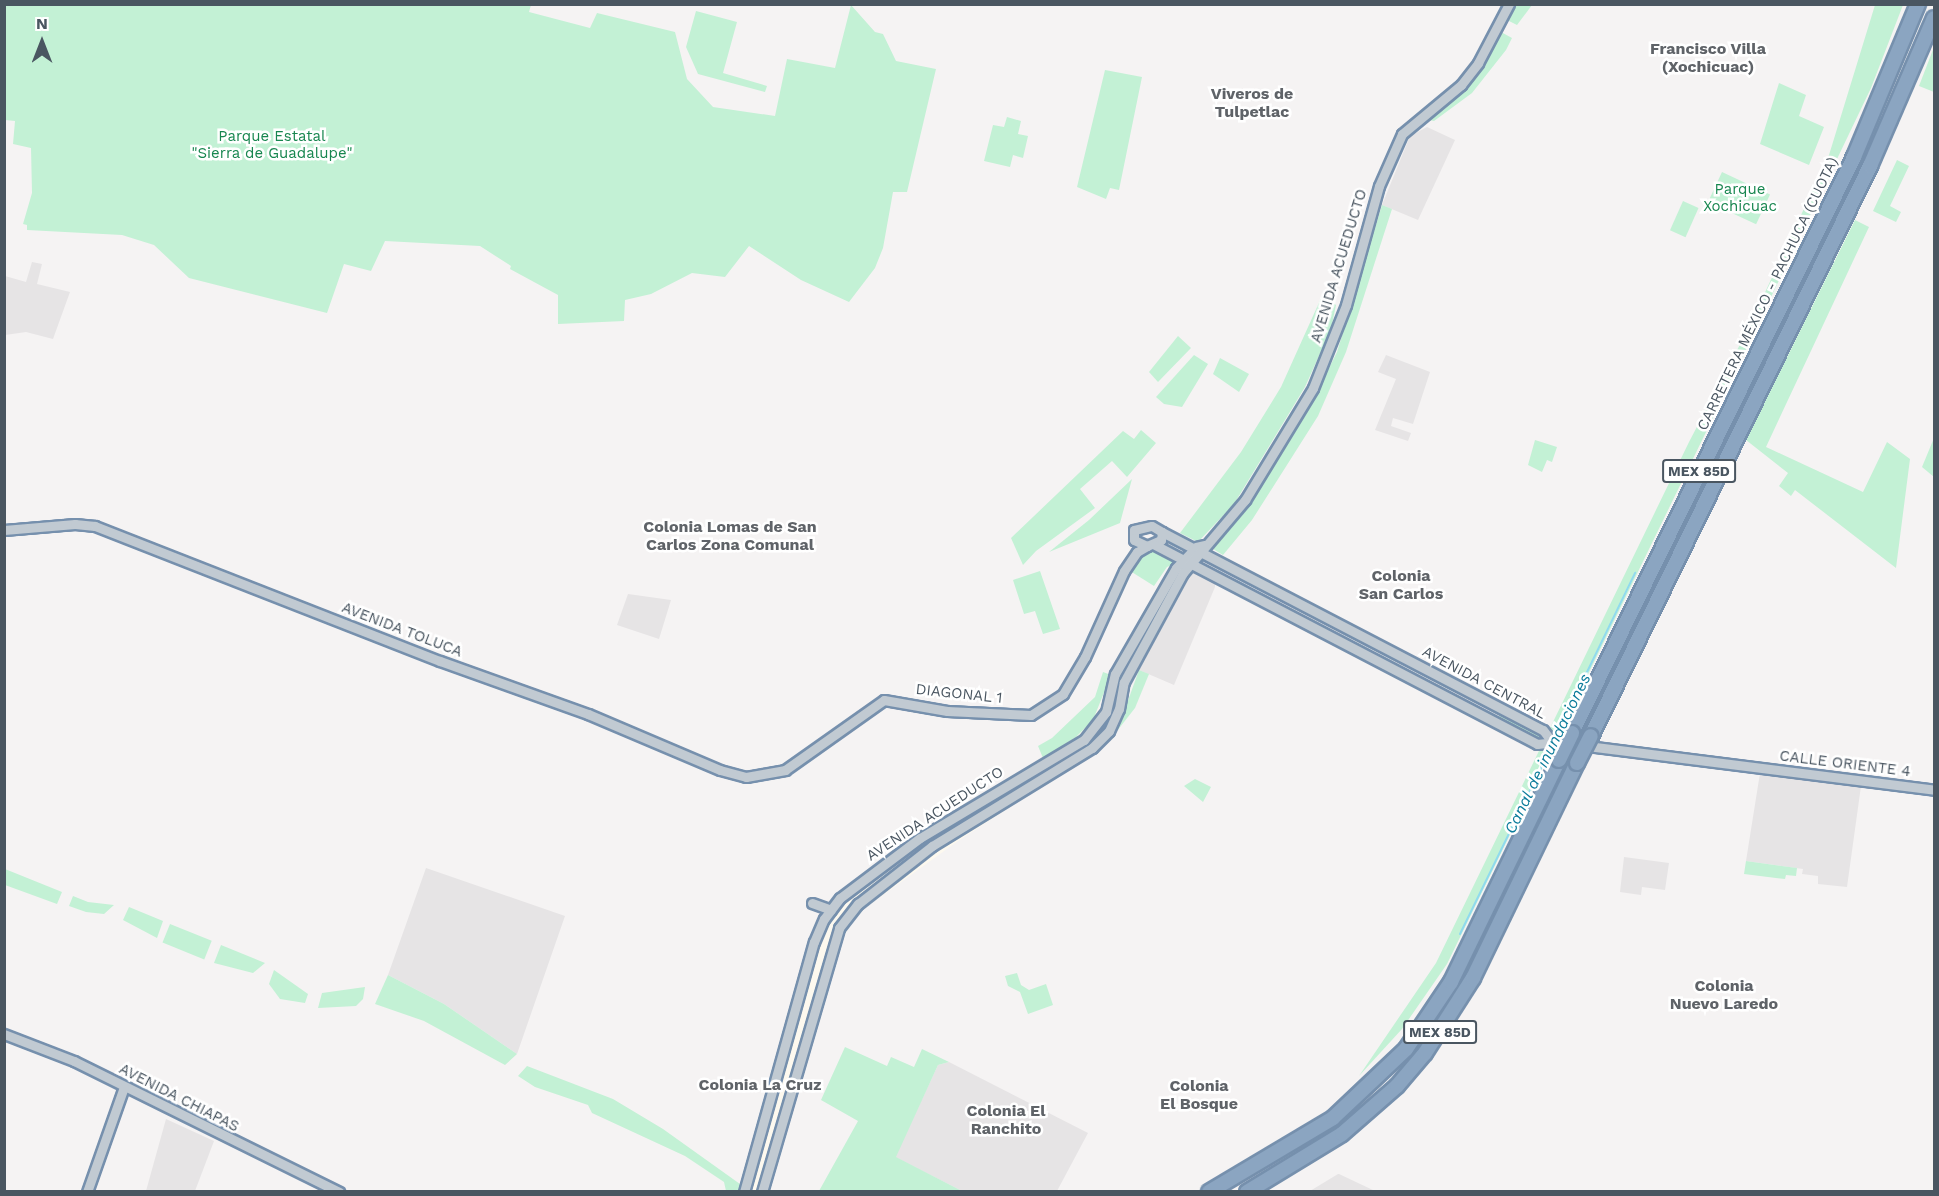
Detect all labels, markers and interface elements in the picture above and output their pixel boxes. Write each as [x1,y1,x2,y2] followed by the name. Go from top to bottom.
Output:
[12,12,72,72] north arrow
[36,14,48,33] text: N
[1650,39,1766,77] district label: Francisco Villa (Xochicuac)
[1211,84,1293,122] district label: Viveros de Tulpetlac
[191,127,353,162] park label: Parque Estatal "Sierra de Guadalupe"
[1694,154,1842,434] street label: CARRETERA MÉXICO - PACHUCA (CUOTA)
[1703,180,1777,215] park label: Parque Xochicuac
[1307,186,1371,346] street label: AVENIDA ACUEDUCTO
[1662,460,1736,482] road number: MEX 85D
[643,517,817,555] district label: Colonia Lomas de San Carlos Zona Comunal
[1359,566,1443,604] district label: Colonia San Carlos
[339,599,465,661] street label: AVENIDA TOLUCA
[1419,643,1549,723] street label: AVENIDA CENTRAL
[1501,671,1595,837] water label: Canal de inundaciones
[914,680,1004,708] street label: DIAGONAL 1
[1778,747,1912,781] street label: CALLE ORIENTE 4
[863,763,1007,865] street label: AVENIDA ACUEDUCTO
[1670,976,1778,1014] district label: Colonia Nuevo Laredo
[1402,1021,1478,1043] road number: MEX 85D
[116,1060,242,1136] street label: AVENIDA CHIAPAS
[698,1075,822,1095] district label: Colonia La Cruz
[1160,1076,1238,1114] district label: Colonia El Bosque
[966,1101,1046,1139] district label: Colonia El Ranchito

